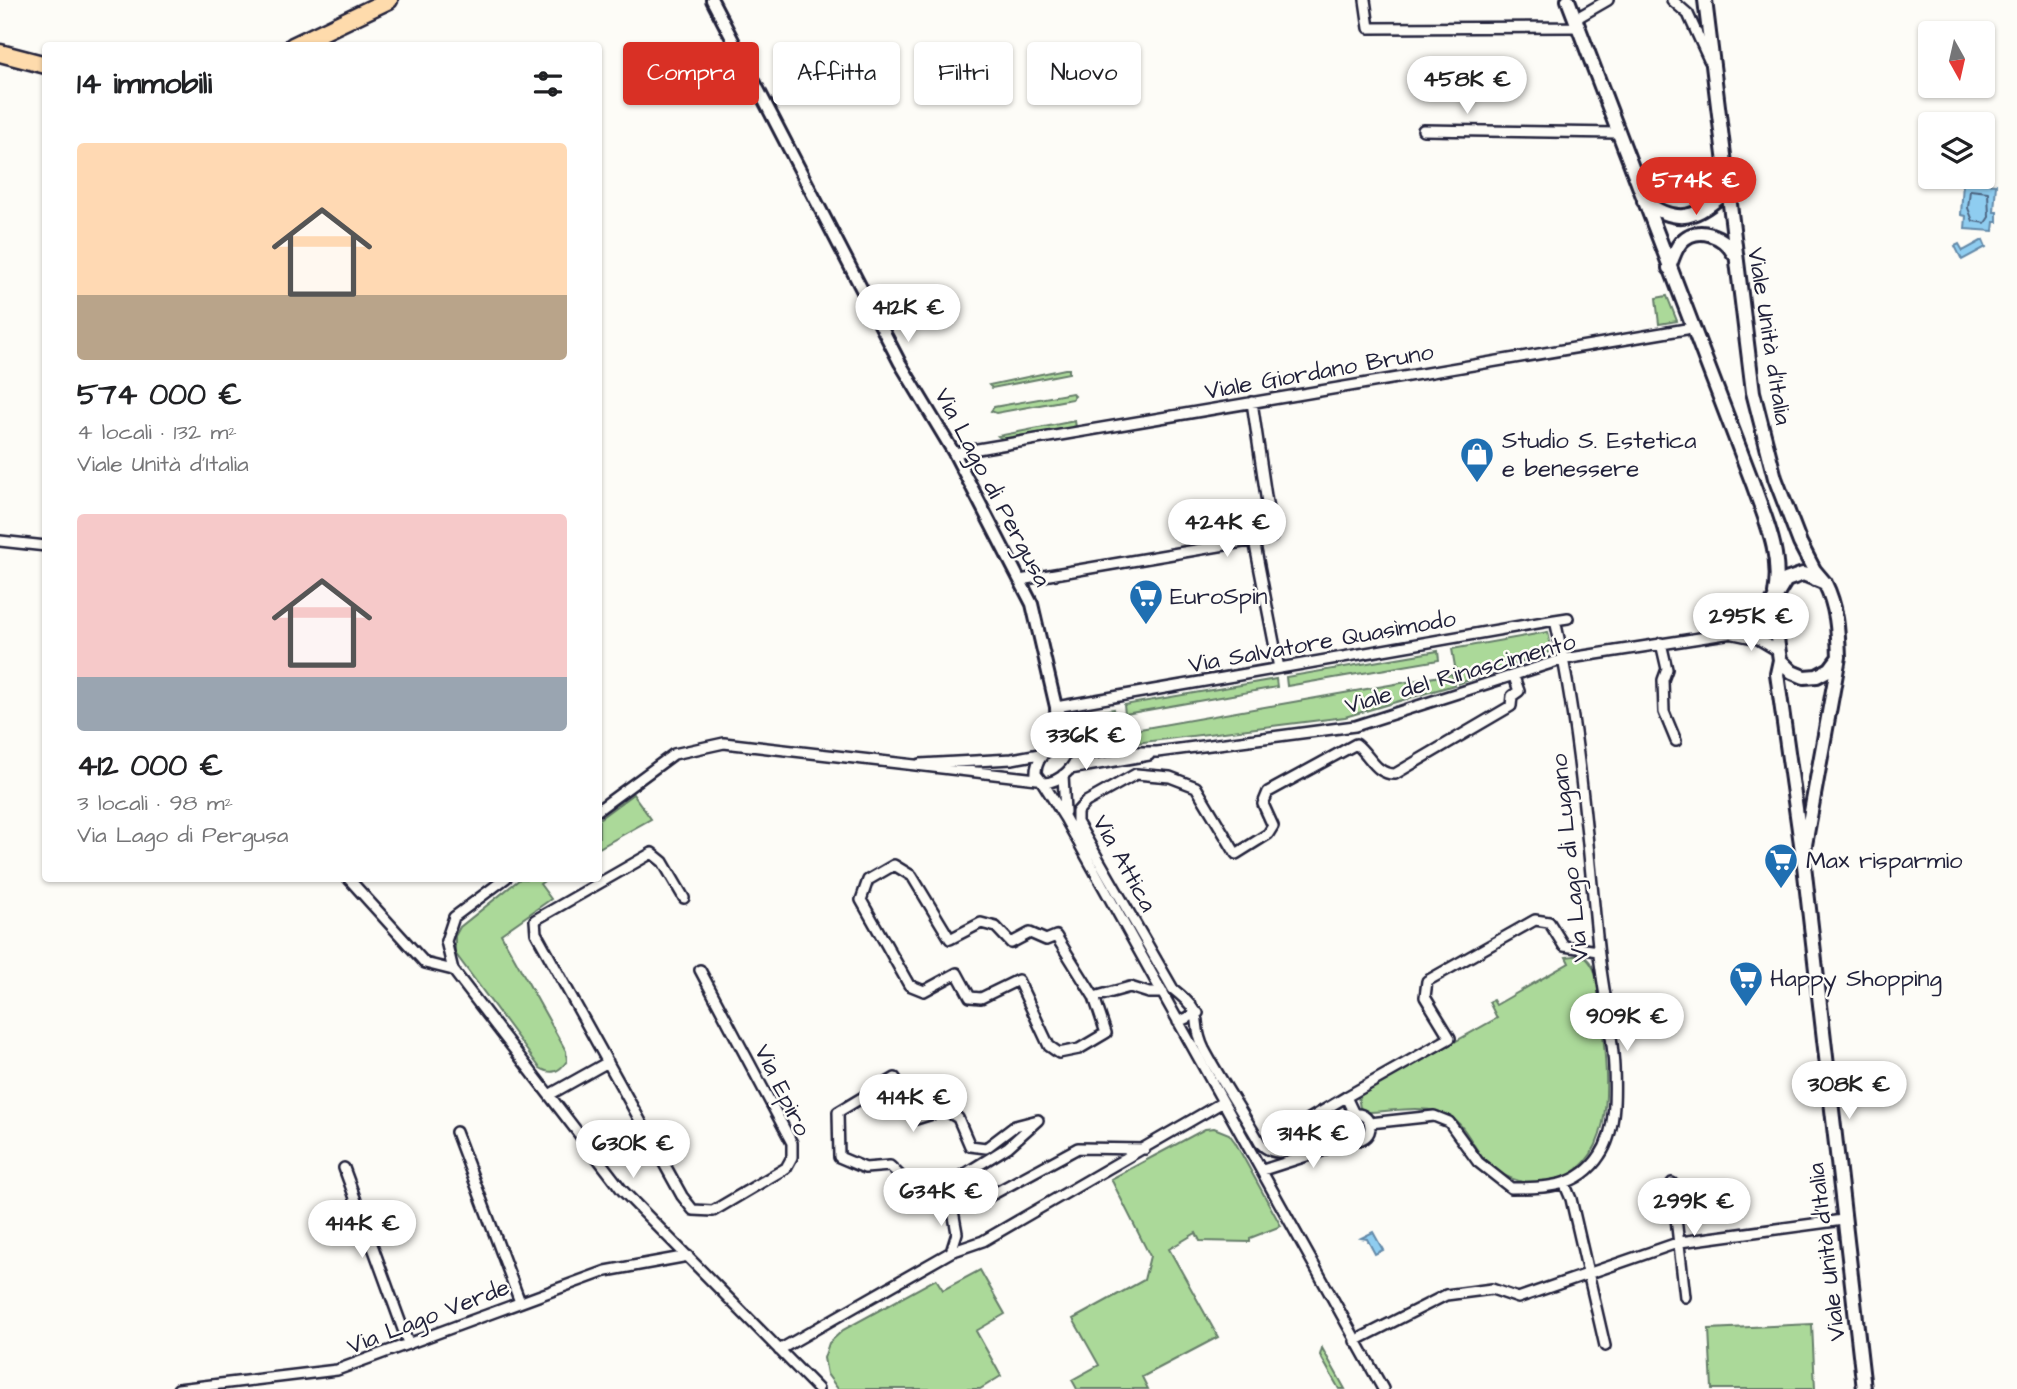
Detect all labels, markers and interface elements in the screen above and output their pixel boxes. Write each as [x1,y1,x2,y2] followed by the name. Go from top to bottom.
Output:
[1918,21,1995,98] north arrow
[1918,21,1995,189] map controls
[623,42,759,105] chip: Compra
[773,42,900,105] chip: Affitta
[914,42,1013,105] chip: Filtri
[1027,42,1141,105] chip: Nuovo
[1410,57,1524,116] pin: 458K €
[77,63,212,105] text: 14 immobili
[1423,63,1511,95] text: 458K €
[529,65,567,103] icon: filters
[1918,112,1995,189] button: layers
[1639,158,1753,217] pin: 574K €
[1652,164,1740,196] text: 574K €
[259,189,385,315] icon: home
[1738,245,1800,427] street label: Viale Unità d'Italia
[851,284,965,344] pin: 412K €
[871,291,945,323] text: 412K €
[1202,335,1437,409] street label: Viale Giordano Bruno
[77,374,242,416] text: 574 000 €
[924,382,1059,593] street label: Via Lago di Pergusa
[77,416,237,448] text: 4 locali · 132 m²
[1502,424,1696,486] place label: Studio S. Estetica e benessere
[1458,435,1496,484] shop icon: Studio S. Estetica e benessere
[77,448,249,480] text: Viale Unità d'Italia
[1170,500,1284,559] pin: 424K €
[1184,506,1270,538] text: 424K €
[259,560,385,686] icon: home
[1127,577,1165,626] supermarket icon: EuroSpin
[1170,580,1268,614] place label: EuroSpin
[1694,594,1808,653] pin: 295K €
[1709,600,1793,632] text: 295K €
[1186,602,1459,682] street label: Via Salvatore Quasìmodo
[1341,625,1580,723] street label: Viale del Rinascimento
[1029,712,1143,772] pin: 336K €
[1046,719,1126,751] text: 336K €
[77,745,223,787] text: 412 000 €
[1542,751,1599,964] street label: Via Lago di Lugano
[77,787,233,819] text: 3 locali · 98 m²
[1083,809,1165,918] street label: Via Attica
[77,819,289,851] text: Via Lago di Pergusa
[1762,841,1800,890] supermarket icon: Max risparmio
[1806,844,1963,878] place label: Max risparmio
[1727,959,1765,1008] supermarket icon: Happy Shopping
[1770,962,1942,997] place label: Happy Shopping
[1570,993,1684,1053] pin: 909K €
[1586,1000,1668,1032] text: 909K €
[745,1039,819,1143] street label: Via Epiro
[1792,1062,1906,1121] pin: 308K €
[1808,1068,1890,1100] text: 308K €
[856,1074,970,1134] pin: 414K €
[875,1081,951,1113] text: 414K €
[1256,1110,1370,1170] pin: 314K €
[1277,1117,1349,1149] text: 314K €
[576,1120,690,1180] pin: 630K €
[592,1127,674,1159] text: 630K €
[1799,1161,1855,1343] street label: Viale Unità d'Italia
[884,1168,998,1228] pin: 634K €
[899,1175,983,1207] text: 634K €
[1637,1178,1751,1238] pin: 299K €
[1654,1185,1734,1217] text: 299K €
[305,1200,419,1260] pin: 414K €
[324,1207,400,1239] text: 414K €
[342,1270,515,1364] street label: Via Lago Verde

